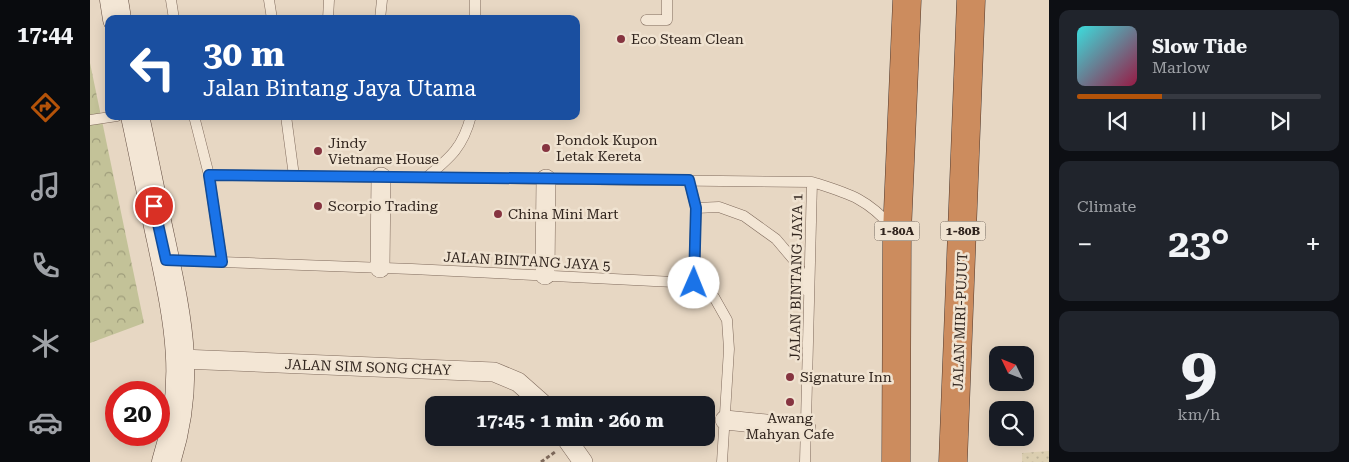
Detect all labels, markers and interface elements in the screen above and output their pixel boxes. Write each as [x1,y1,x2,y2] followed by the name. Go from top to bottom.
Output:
[17,22,73,47] text: 17:44
[631,31,744,47] place label: Eco Steam Clean
[615,33,627,45] marker: Eco Steam Clean
[203,34,285,75] text: 30 m
[120,35,185,100] icon: left
[1152,35,1247,58] text: Slow Tide
[1152,58,1210,77] text: Marlow
[203,76,476,101] text: Jalan Bintang Jaya Utama
[28,90,63,125] icon: directions
[1104,107,1132,135] icon: previous
[1185,107,1213,135] icon: pause
[1266,107,1294,135] icon: next
[556,132,658,164] place label: Pondok Kupon Letak Kereta
[328,135,439,167] place label: Jindy Vietname House
[540,142,552,154] marker: Pondok Kupon Letak Kereta
[312,145,324,157] marker: Jindy Vietname House
[28,169,63,204] icon: music
[133,185,175,227] pin
[140,192,168,220] icon: arrive
[787,193,805,361] street label: JALAN BINTANG JAYA 1
[1077,197,1136,216] text: Climate
[328,198,438,214] place label: Scorpio Trading
[312,200,324,212] marker: Scorpio Trading
[508,206,619,222] place label: China Mini Mart
[492,208,504,220] marker: China Mini Mart
[874,222,920,240] road number: 1-80A
[940,222,986,240] road number: 1-80B
[1168,222,1230,266] text: 23°
[1077,228,1093,261] text: −
[1305,228,1321,261] text: +
[28,248,63,283] icon: phone
[443,249,611,273] street label: JALAN BINTANG JAYA 5
[950,252,970,390] street label: JALAN MIRI-PUJUT
[667,256,719,308] position arrow
[28,326,63,361] icon: climate
[1181,334,1217,410] text: 9
[989,346,1034,391] north arrow
[989,346,1034,446] map controls
[284,356,452,378] street label: JALAN SIM SONG CHAY
[800,369,892,385] place label: Signature Inn
[784,371,796,383] marker: Signature Inn
[105,381,170,446] speed limit sign: 20
[784,396,796,408] marker: Awang Mahyan Cafe
[989,401,1034,446] button: search
[28,405,63,440] icon: car
[1178,405,1220,424] text: km/h
[476,409,664,432] text: 17:45 · 1 min · 260 m
[746,410,835,442] place label: Awang Mahyan Cafe

